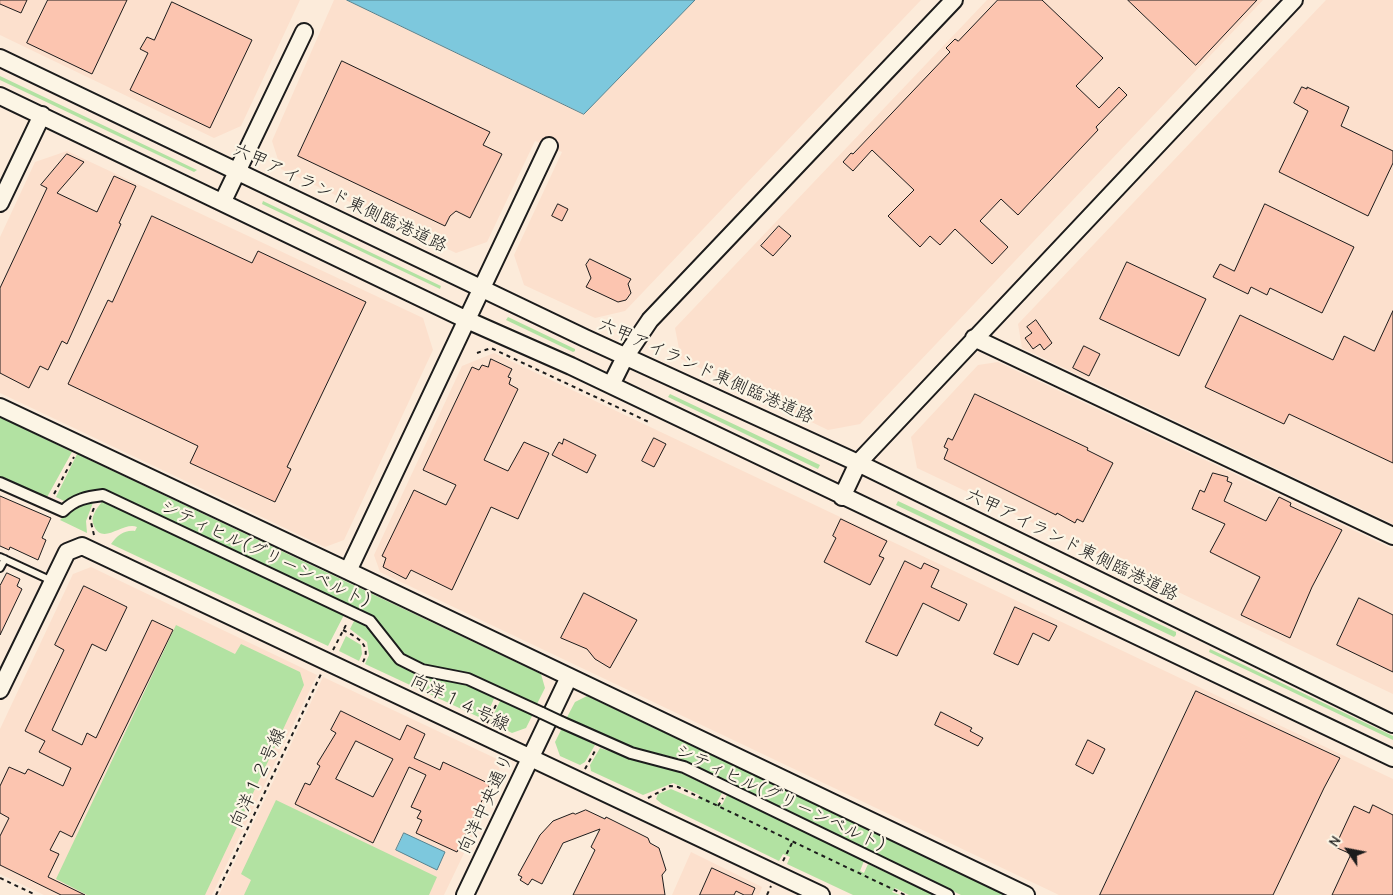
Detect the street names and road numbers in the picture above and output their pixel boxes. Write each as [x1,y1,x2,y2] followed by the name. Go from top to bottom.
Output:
[229,139,451,257] street label: 六甲アイランド東側臨港道路
[595,314,817,428] street label: 六甲アイランド東側臨港道路
[962,484,1182,606] street label: 六甲アイランド東側臨港道路
[157,496,373,612] street label: シティヒル(グリーンベルト)
[407,670,513,736] street label: 向洋１４号線
[225,724,291,832] street label: 向洋１２号線
[672,740,888,856] street label: シティヒル(グリーンベルト)
[453,750,519,858] street label: 向洋中央通り

